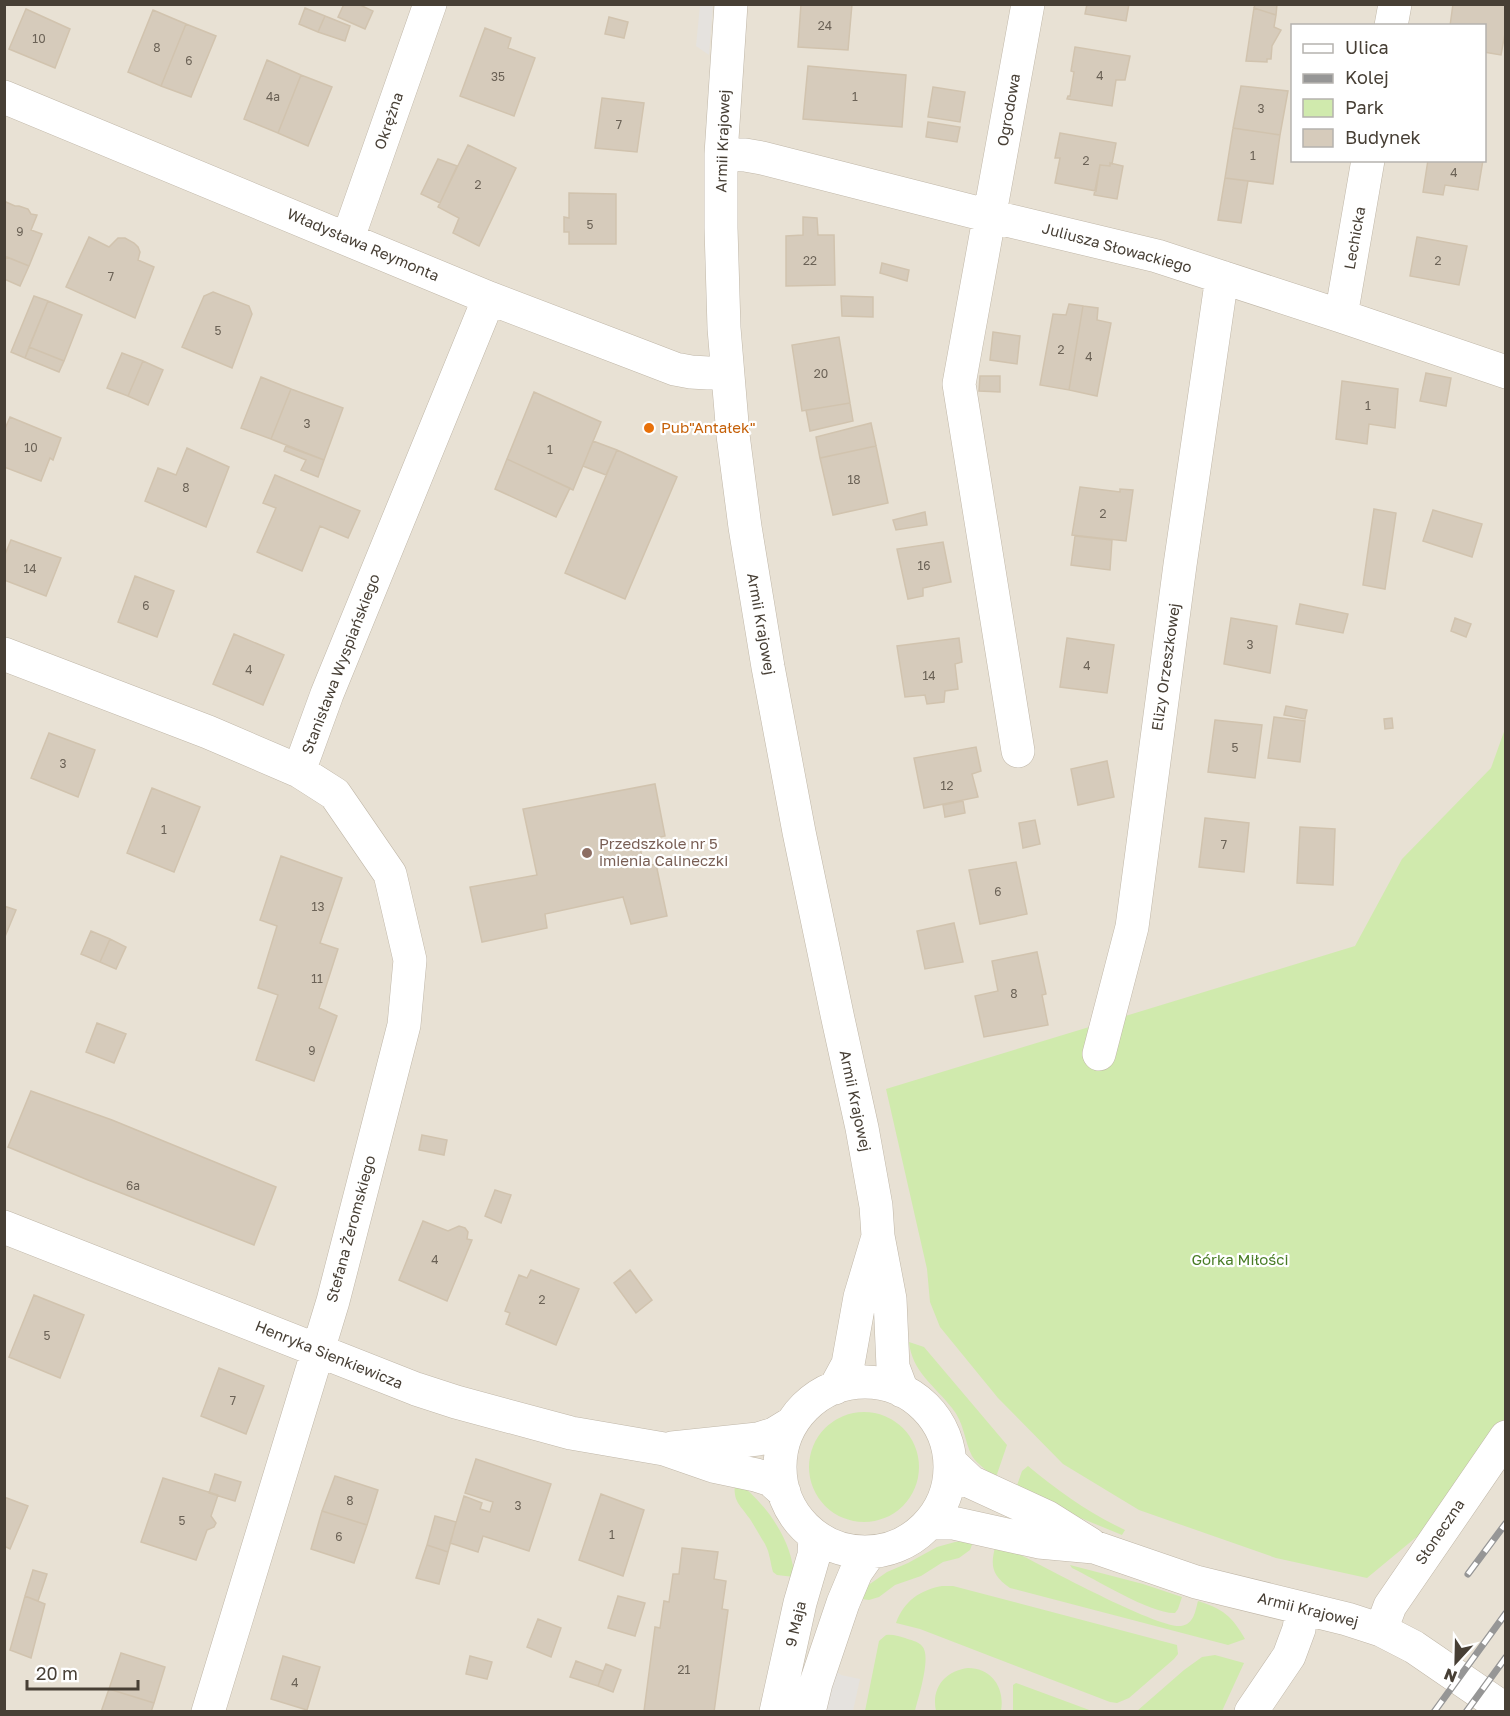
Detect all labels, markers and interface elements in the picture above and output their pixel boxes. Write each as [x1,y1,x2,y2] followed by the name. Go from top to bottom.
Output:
[818,18,832,33] house number: 24
[1291,24,1486,162] legend
[32,31,46,46] house number: 10
[1345,36,1389,58] text: Ulica
[153,40,161,55] house number: 8
[185,53,193,68] house number: 6
[1345,66,1389,88] text: Kolej
[1096,68,1104,83] house number: 4
[491,69,505,84] house number: 35
[993,72,1023,148] street label: Ogrodowa
[266,89,280,104] house number: 4a
[711,89,733,193] street label: Armii Krajowej
[852,89,858,104] house number: 1
[370,90,406,152] street label: Okrężna
[1345,96,1384,118] text: Park
[1257,101,1265,116] house number: 3
[616,117,622,132] house number: 7
[1345,126,1421,148] text: Budynek
[1250,148,1256,163] house number: 1
[1083,153,1090,168] house number: 2
[1450,165,1458,180] house number: 4
[475,177,482,192] house number: 2
[285,204,442,284] street label: Władysława Reymonta
[1340,205,1368,271] street label: Lechicka
[587,217,594,232] house number: 5
[1040,218,1194,276] street label: Juliusza Słowackiego
[16,224,24,239] house number: 9
[803,253,817,268] house number: 22
[1435,253,1442,268] house number: 2
[108,269,114,284] house number: 7
[215,323,222,338] house number: 5
[1058,342,1065,357] house number: 2
[1085,349,1093,364] house number: 4
[814,366,828,381] house number: 20
[1365,398,1371,413] house number: 1
[303,416,311,431] house number: 3
[661,418,756,436] place label: Pub"Antałek"
[642,421,656,435] marker: Pub"Antałek"
[24,440,38,455] house number: 10
[547,442,553,457] house number: 1
[847,472,861,487] house number: 18
[182,480,190,495] house number: 8
[1100,506,1107,521] house number: 2
[917,558,931,573] house number: 16
[23,561,37,576] house number: 14
[297,571,383,756] street label: Stanisława Wyspiańskiego
[744,571,780,676] street label: Armii Krajowej
[142,598,150,613] house number: 6
[1147,602,1183,732] street label: Elizy Orzeszkowej
[1246,637,1254,652] house number: 3
[1083,658,1091,673] house number: 4
[245,662,253,677] house number: 4
[922,668,936,683] house number: 14
[1232,740,1239,755] house number: 5
[59,756,67,771] house number: 3
[941,778,953,793] house number: 12
[161,822,167,837] house number: 1
[599,834,728,869] place label: Przedszkole nr 5 imienia Calineczki
[1221,837,1227,852] house number: 7
[580,846,594,860] marker: Przedszkole nr 5 imienia Calineczki
[994,884,1002,899] house number: 6
[312,899,324,914] house number: 13
[311,971,323,986] house number: 11
[1010,986,1018,1001] house number: 8
[308,1043,316,1058] house number: 9
[836,1049,875,1153] street label: Armii Krajowej
[322,1153,378,1304] street label: Stefana Żeromskiego
[126,1178,140,1193] house number: 6a
[1192,1250,1289,1268] park label: Górka Miłości
[431,1252,439,1267] house number: 4
[539,1292,546,1307] house number: 2
[253,1316,406,1392] street label: Henryka Sienkiewicza
[44,1328,51,1343] house number: 5
[230,1393,236,1408] house number: 7
[346,1493,354,1508] house number: 8
[1411,1495,1468,1568] street label: Słoneczna
[514,1498,522,1513] house number: 3
[179,1513,186,1528] house number: 5
[609,1527,615,1542] house number: 1
[335,1529,343,1544] house number: 6
[1256,1588,1360,1630] street label: Armii Krajowej
[781,1599,809,1649] street label: 9 Maja
[1426,1632,1486,1692] north arrow
[27,1653,138,1691] scale bar
[36,1662,78,1684] text: 20 m
[678,1662,691,1677] house number: 21
[1441,1664,1460,1687] text: N
[291,1675,299,1690] house number: 4

